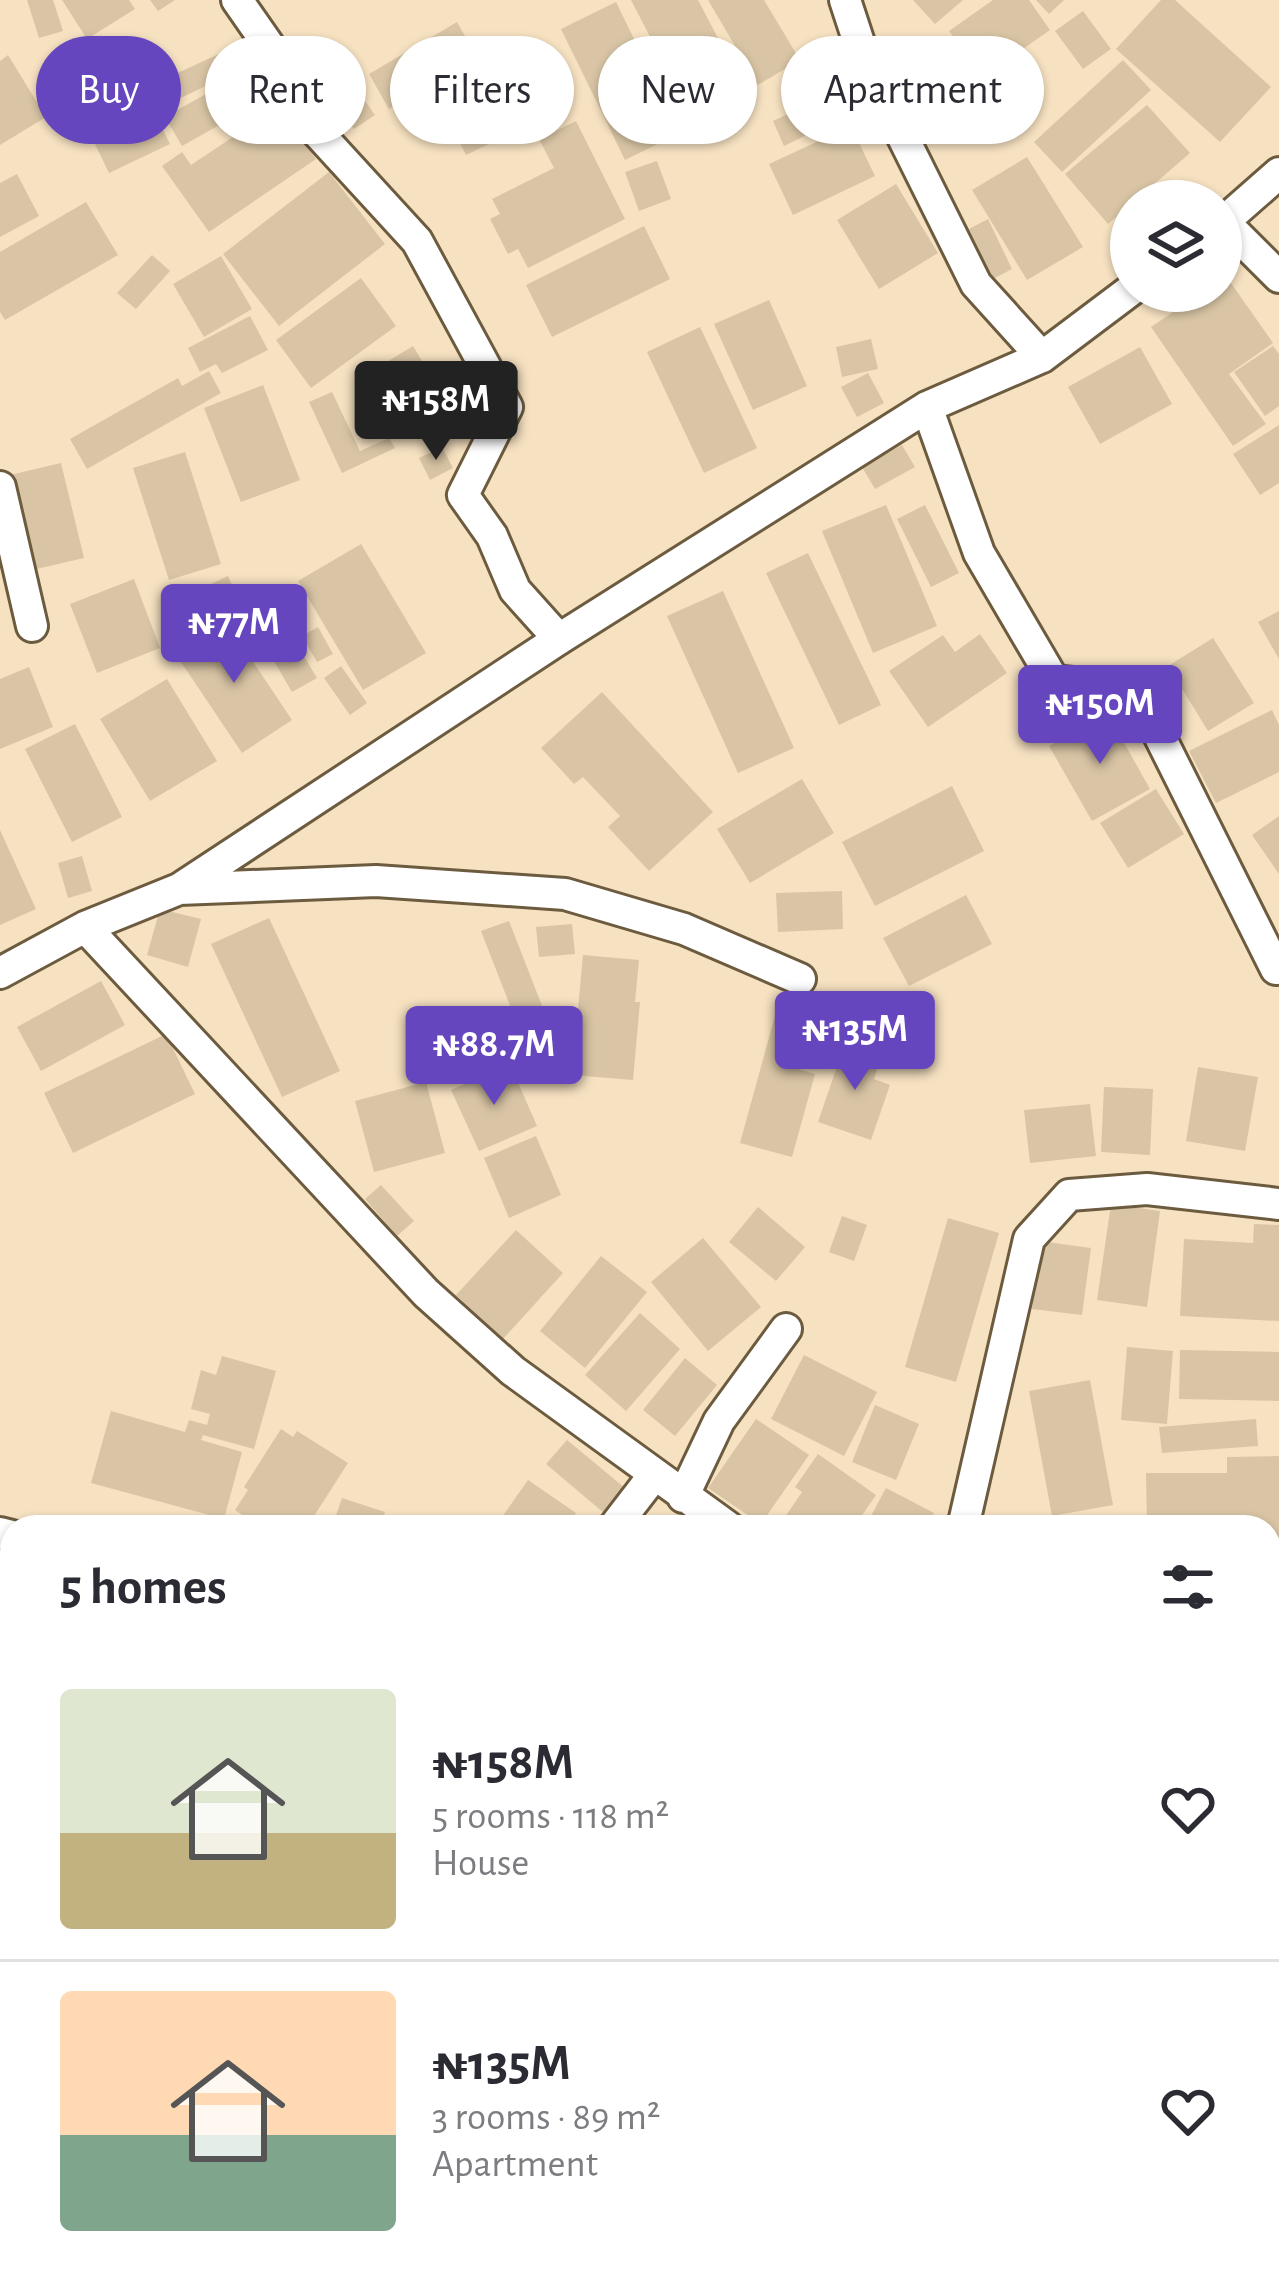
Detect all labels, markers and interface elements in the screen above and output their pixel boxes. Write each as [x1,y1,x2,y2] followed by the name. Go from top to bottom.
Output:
[36,36,181,144] chip: Buy
[205,36,366,144] chip: Rent
[390,36,574,144] chip: Filters
[598,36,757,144] chip: New
[781,36,1044,144] chip: Apartment
[1110,180,1242,312] map controls
[1110,180,1242,312] button: layers
[352,361,520,463] pin: ₦158M
[382,380,490,419] text: ₦158M
[163,584,305,686] pin: ₦77M
[188,603,280,642] text: ₦77M
[1016,665,1184,767] pin: ₦150M
[1045,684,1155,723] text: ₦150M
[771,991,939,1093] pin: ₦135M
[396,1006,592,1108] pin: ₦88.7M
[802,1010,908,1049] text: ₦135M
[433,1025,555,1064] text: ₦88.7M
[1155,1554,1221,1620] icon: filters
[60,1562,227,1613] text: 5 homes
[156,1737,300,1881] icon: home
[432,1737,574,1788] text: ₦158M
[1155,1776,1221,1842] icon: heart
[432,1797,669,1836] text: 5 rooms · 118 m²
[432,1844,529,1883] text: House
[432,2038,571,2089] text: ₦135M
[156,2039,300,2183] icon: home
[1155,2078,1221,2144] icon: heart
[432,2098,660,2137] text: 3 rooms · 89 m²
[432,2145,598,2184] text: Apartment

